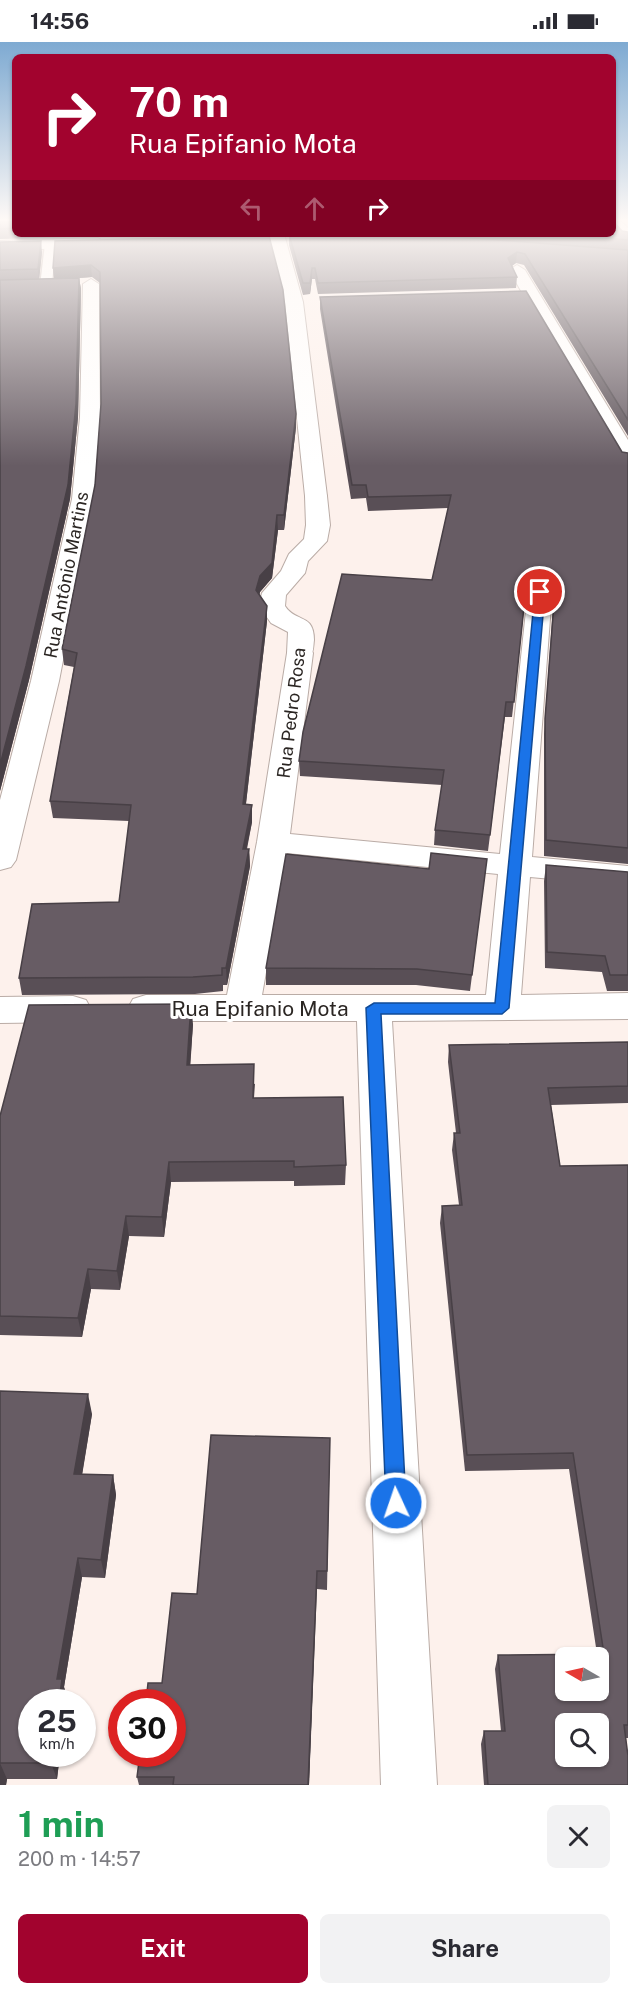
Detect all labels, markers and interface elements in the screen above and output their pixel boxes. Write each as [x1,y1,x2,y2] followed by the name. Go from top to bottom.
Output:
[30,8,89,34] text: 14:56
[129,77,229,126] text: 70 m
[30,78,108,156] icon: right
[129,127,357,159] text: Rua Epifanio Mota
[235,192,268,225] icon: left
[298,192,331,225] icon: ahead
[361,192,394,225] icon: right
[40,490,92,660] street label: Rua Antônio Martins
[514,566,565,617] pin
[523,575,556,608] icon: arrive
[273,646,309,780] street label: Rua Pedro Rosa
[171,996,349,1021] street label: Rua Epifanio Mota
[364,1471,428,1535] position arrow
[555,1647,609,1701] north arrow
[555,1647,609,1767] map controls
[108,1689,186,1767] speed limit sign: 30
[37,1703,77,1739] text: 25
[555,1713,609,1767] button: search
[39,1735,75,1752] text: km/h
[18,1803,105,1845] text: 1 min
[547,1805,610,1868] button: close
[18,1847,141,1871] text: 200 m · 14:57
[18,1914,308,1983] button: Exit
[320,1914,610,1983] button: Share

